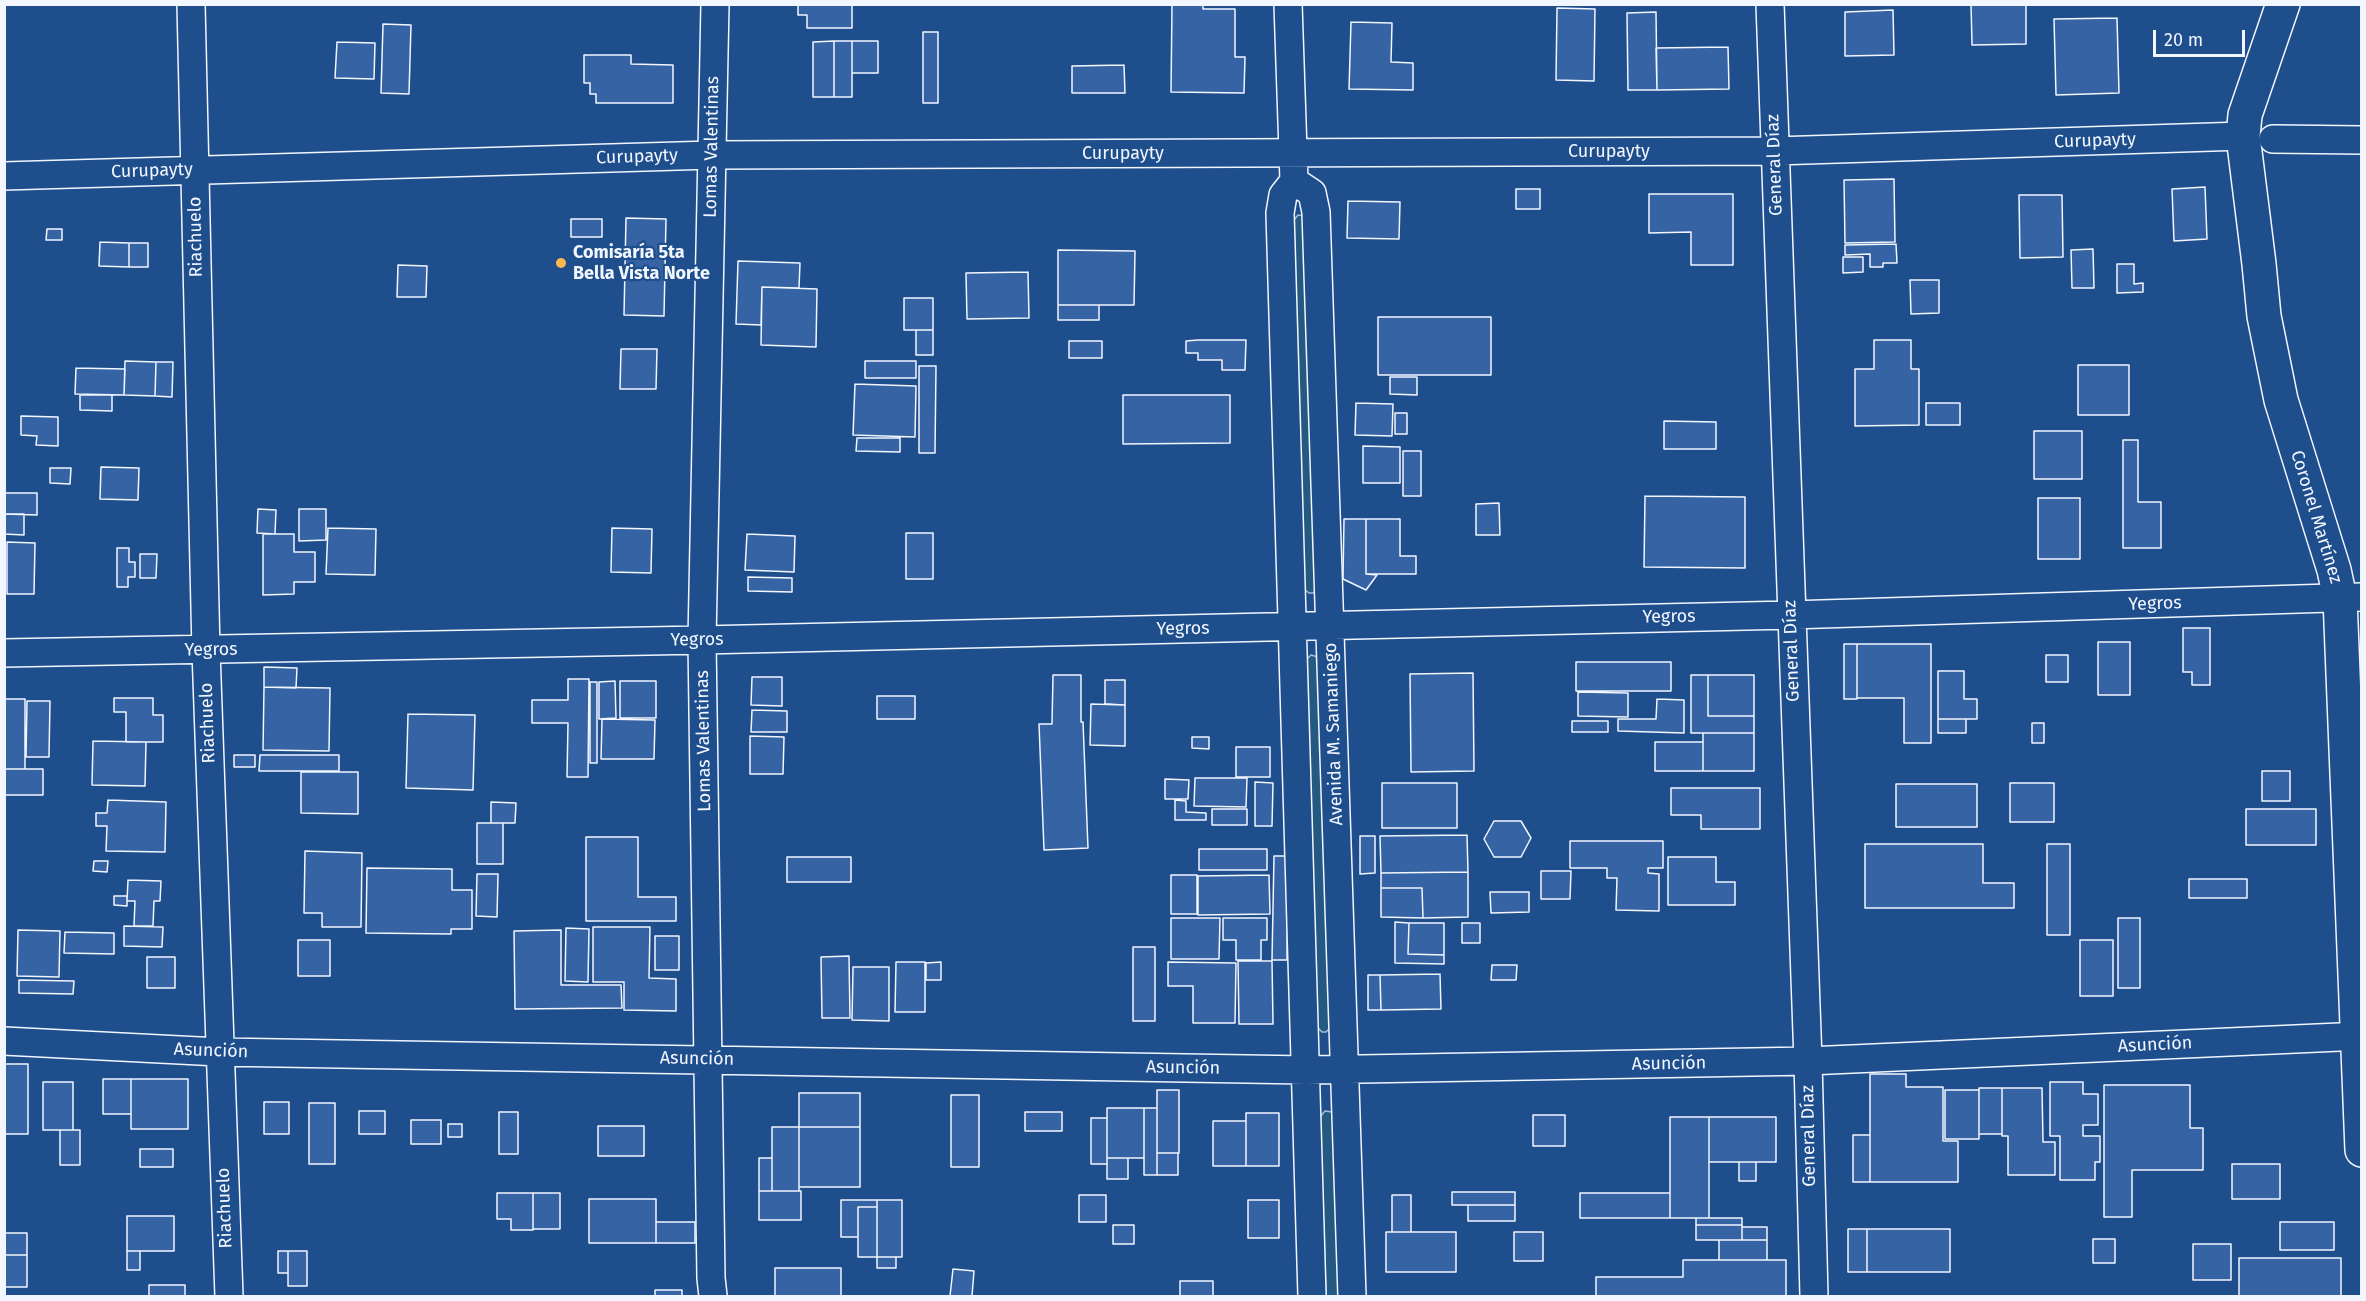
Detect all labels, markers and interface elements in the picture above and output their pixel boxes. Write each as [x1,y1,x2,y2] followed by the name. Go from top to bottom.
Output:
[2156,18,2248,56] scale bar
[2164,29,2203,51] text: 20 m
[700,76,724,218] street label: Lomas Valentinas
[1762,114,1788,216] street label: General Díaz
[2054,129,2136,153] street label: Curupayty
[1568,141,1650,163] street label: Curupayty
[1082,143,1164,165] street label: Curupayty
[596,145,678,169] street label: Curupayty
[111,159,193,183] street label: Curupayty
[184,196,208,278] street label: Riachuelo
[573,242,710,284] place label: Comisaría 5ta Bella Vista Norte
[554,256,568,270] marker: Comisaría 5ta Bella Vista Norte
[2286,448,2346,586] street label: Coronel Martínez
[2128,592,2182,616] street label: Yegros
[1779,600,1805,702] street label: General Díaz
[1642,606,1696,628] street label: Yegros
[1156,618,1210,640] street label: Yegros
[670,629,724,651] street label: Yegros
[184,639,238,661] street label: Yegros
[1320,642,1348,826] street label: Avenida M. Samaniego
[692,670,716,812] street label: Lomas Valentinas
[196,682,220,764] street label: Riachuelo
[2117,1032,2193,1058] street label: Asunción
[173,1039,249,1063] street label: Asunción
[660,1048,734,1070] street label: Asunción
[1632,1053,1706,1075] street label: Asunción
[1146,1057,1220,1079] street label: Asunción
[1797,1085,1821,1187] street label: General Díaz
[213,1167,237,1249] street label: Riachuelo

